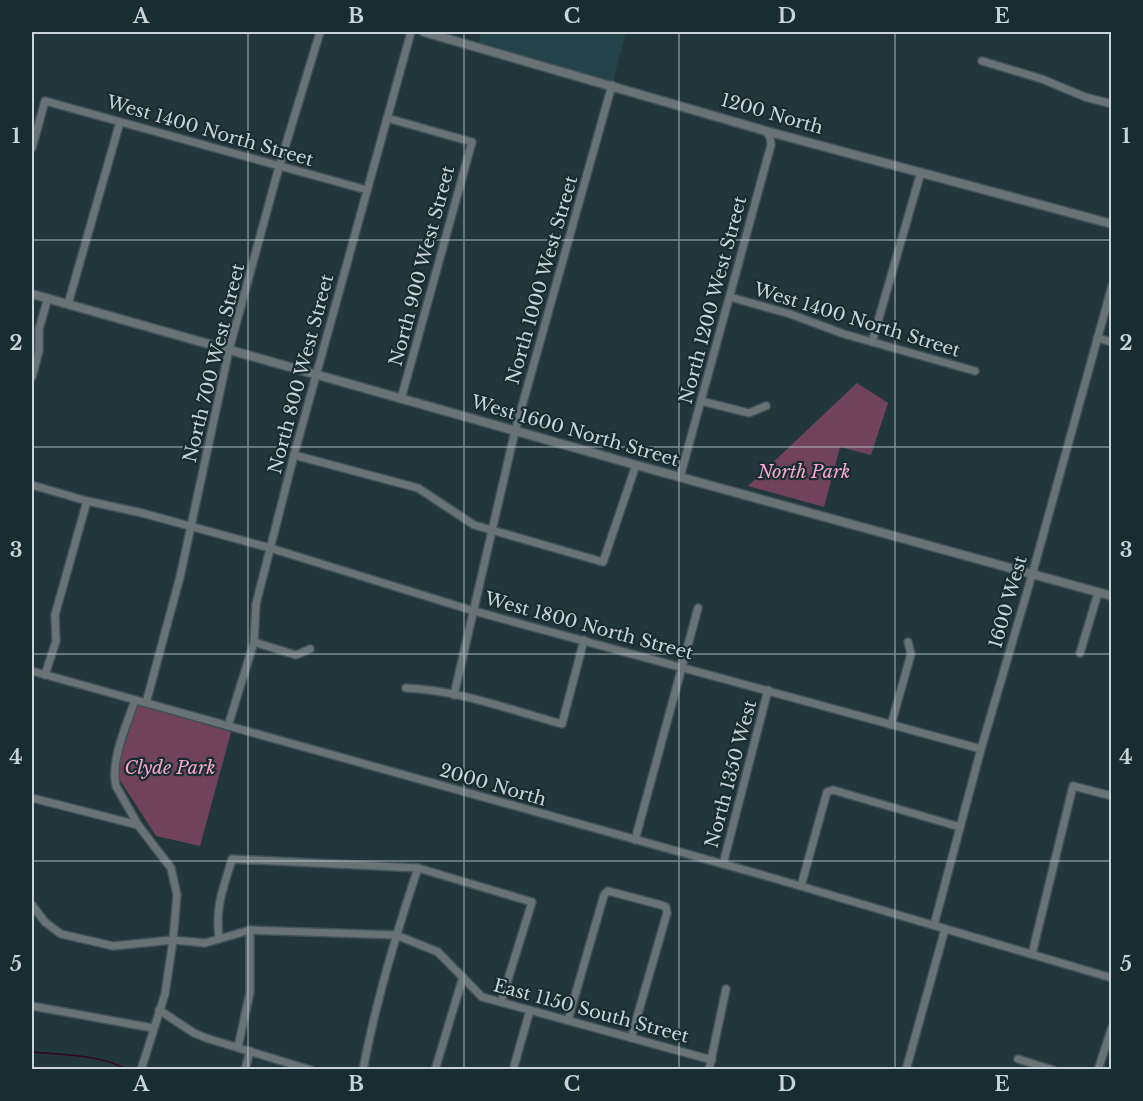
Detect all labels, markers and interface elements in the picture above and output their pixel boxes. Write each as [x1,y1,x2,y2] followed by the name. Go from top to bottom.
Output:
[132,4,150,28] text: A
[348,4,364,28] text: B
[564,4,580,28] text: C
[778,4,796,28] text: D
[994,4,1010,28] text: E
[718,89,826,139] street label: 1200 North
[103,91,316,171] street label: West 1400 North Street
[12,124,21,148] text: 1
[1122,124,1131,148] text: 1
[385,163,459,369] street label: North 900 West Street
[502,173,582,387] street label: North 1000 West Street
[675,194,751,406] street label: North 1200 West Street
[179,261,249,465] street label: North 700 West Street
[264,272,338,476] street label: North 800 West Street
[750,278,963,362] street label: West 1400 North Street
[9,331,23,355] text: 2
[1119,331,1133,355] text: 2
[468,390,682,471] street label: West 1600 North Street
[757,461,850,483] park label: North Park
[10,538,22,562] text: 3
[1120,538,1132,562] text: 3
[984,553,1032,651] street label: 1600 West
[482,587,696,664] street label: West 1800 North Street
[701,698,761,850] street label: North 1350 West
[9,745,23,769] text: 4
[1119,745,1133,769] text: 4
[124,757,216,779] park label: Clyde Park
[437,759,549,811] street label: 2000 North
[10,952,22,976] text: 5
[1120,952,1132,976] text: 5
[491,974,691,1048] street label: East 1150 South Street
[132,1072,150,1096] text: A
[348,1072,364,1096] text: B
[564,1072,580,1096] text: C
[778,1072,796,1096] text: D
[994,1072,1010,1096] text: E

